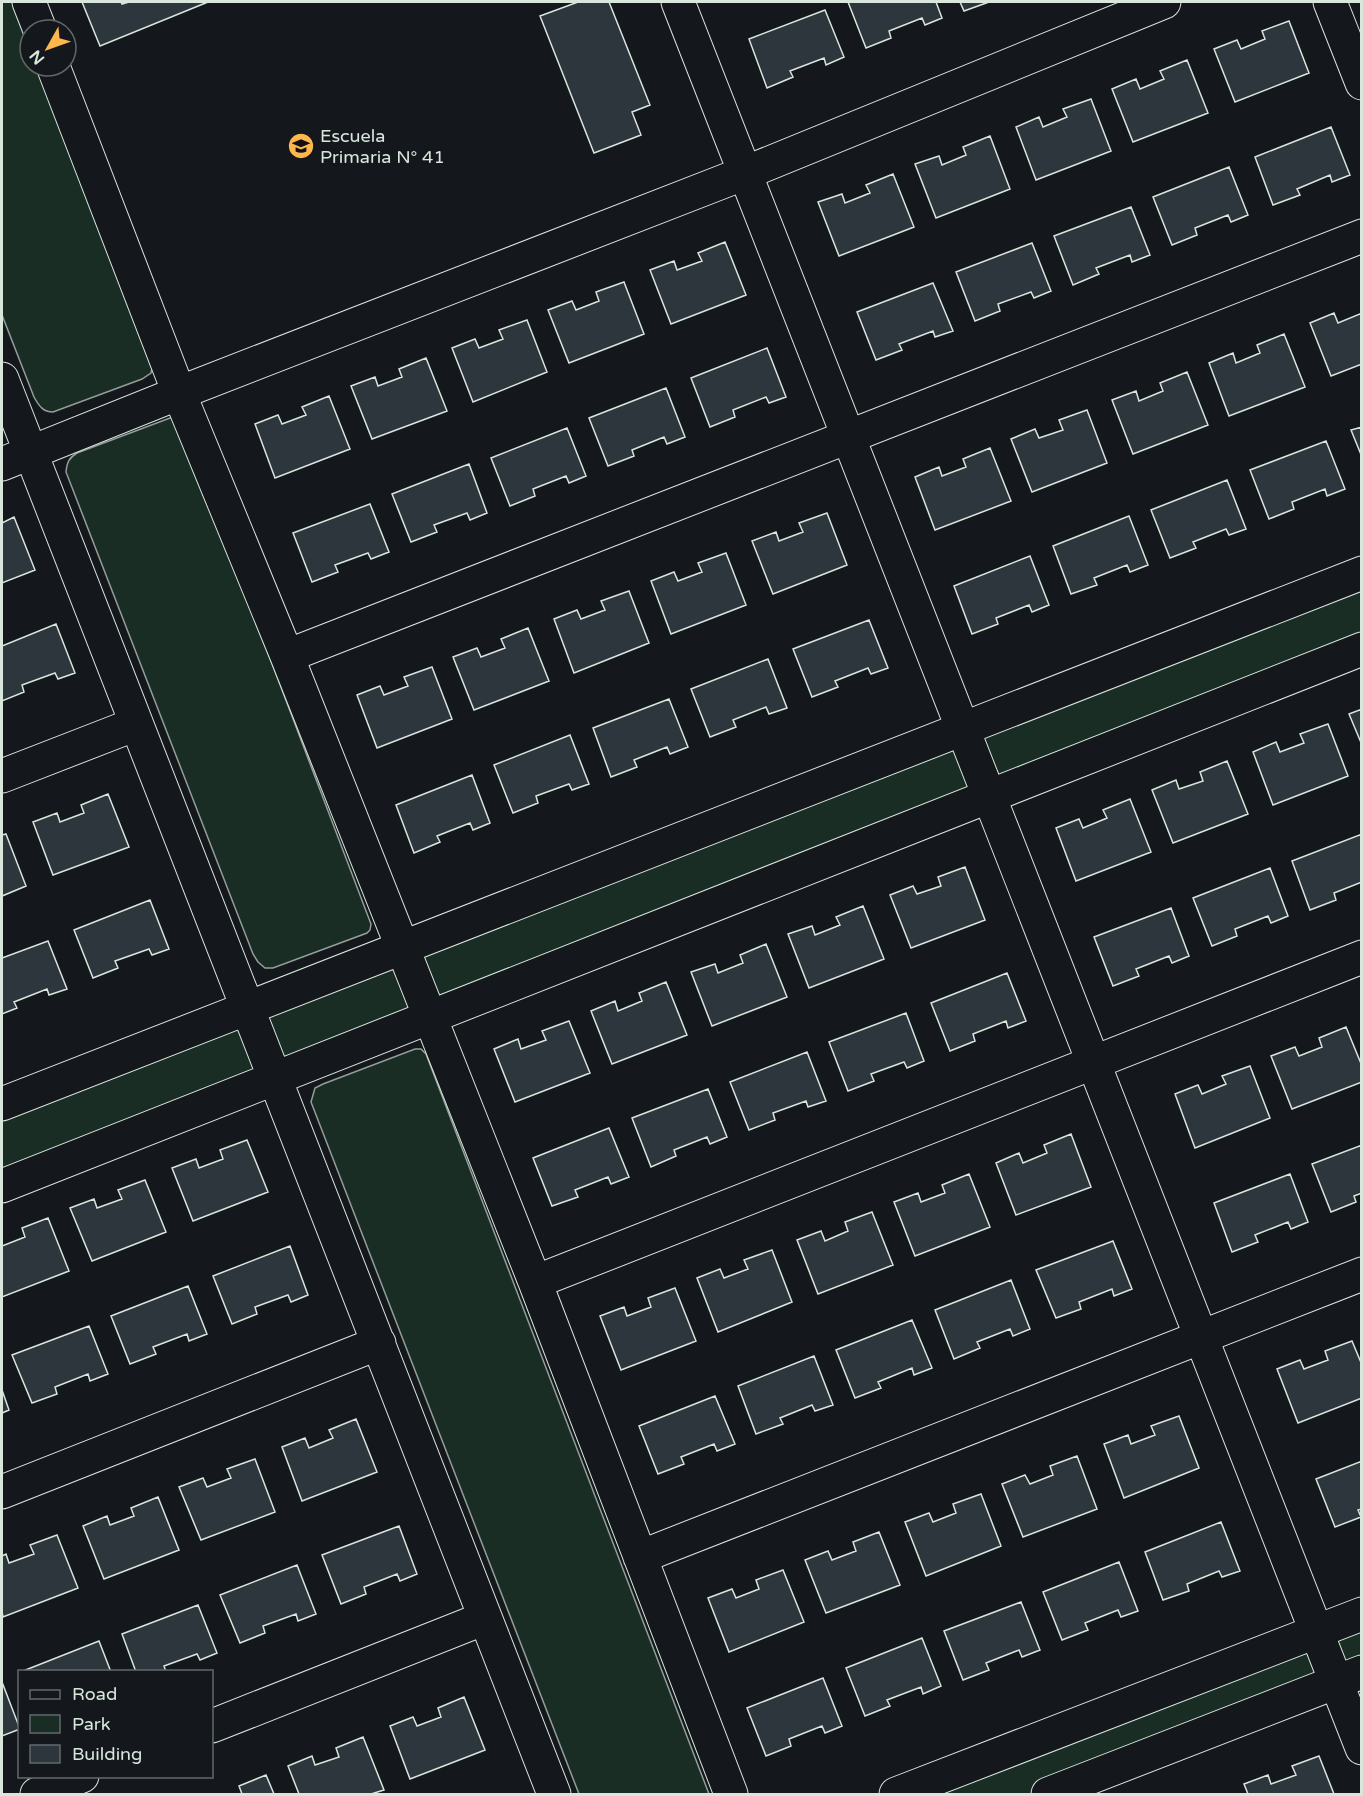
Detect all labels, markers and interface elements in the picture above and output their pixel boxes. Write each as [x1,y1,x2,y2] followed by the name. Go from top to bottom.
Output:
[18,18,78,78] north arrow
[25,46,49,68] text: N
[320,125,445,168] place label: Escuela Primaria N° 41
[286,131,316,161] school or university icon: Escuela Primaria N° 41
[18,1670,213,1778] legend
[72,1683,117,1705] text: Road
[72,1713,111,1735] text: Park
[72,1743,142,1765] text: Building

